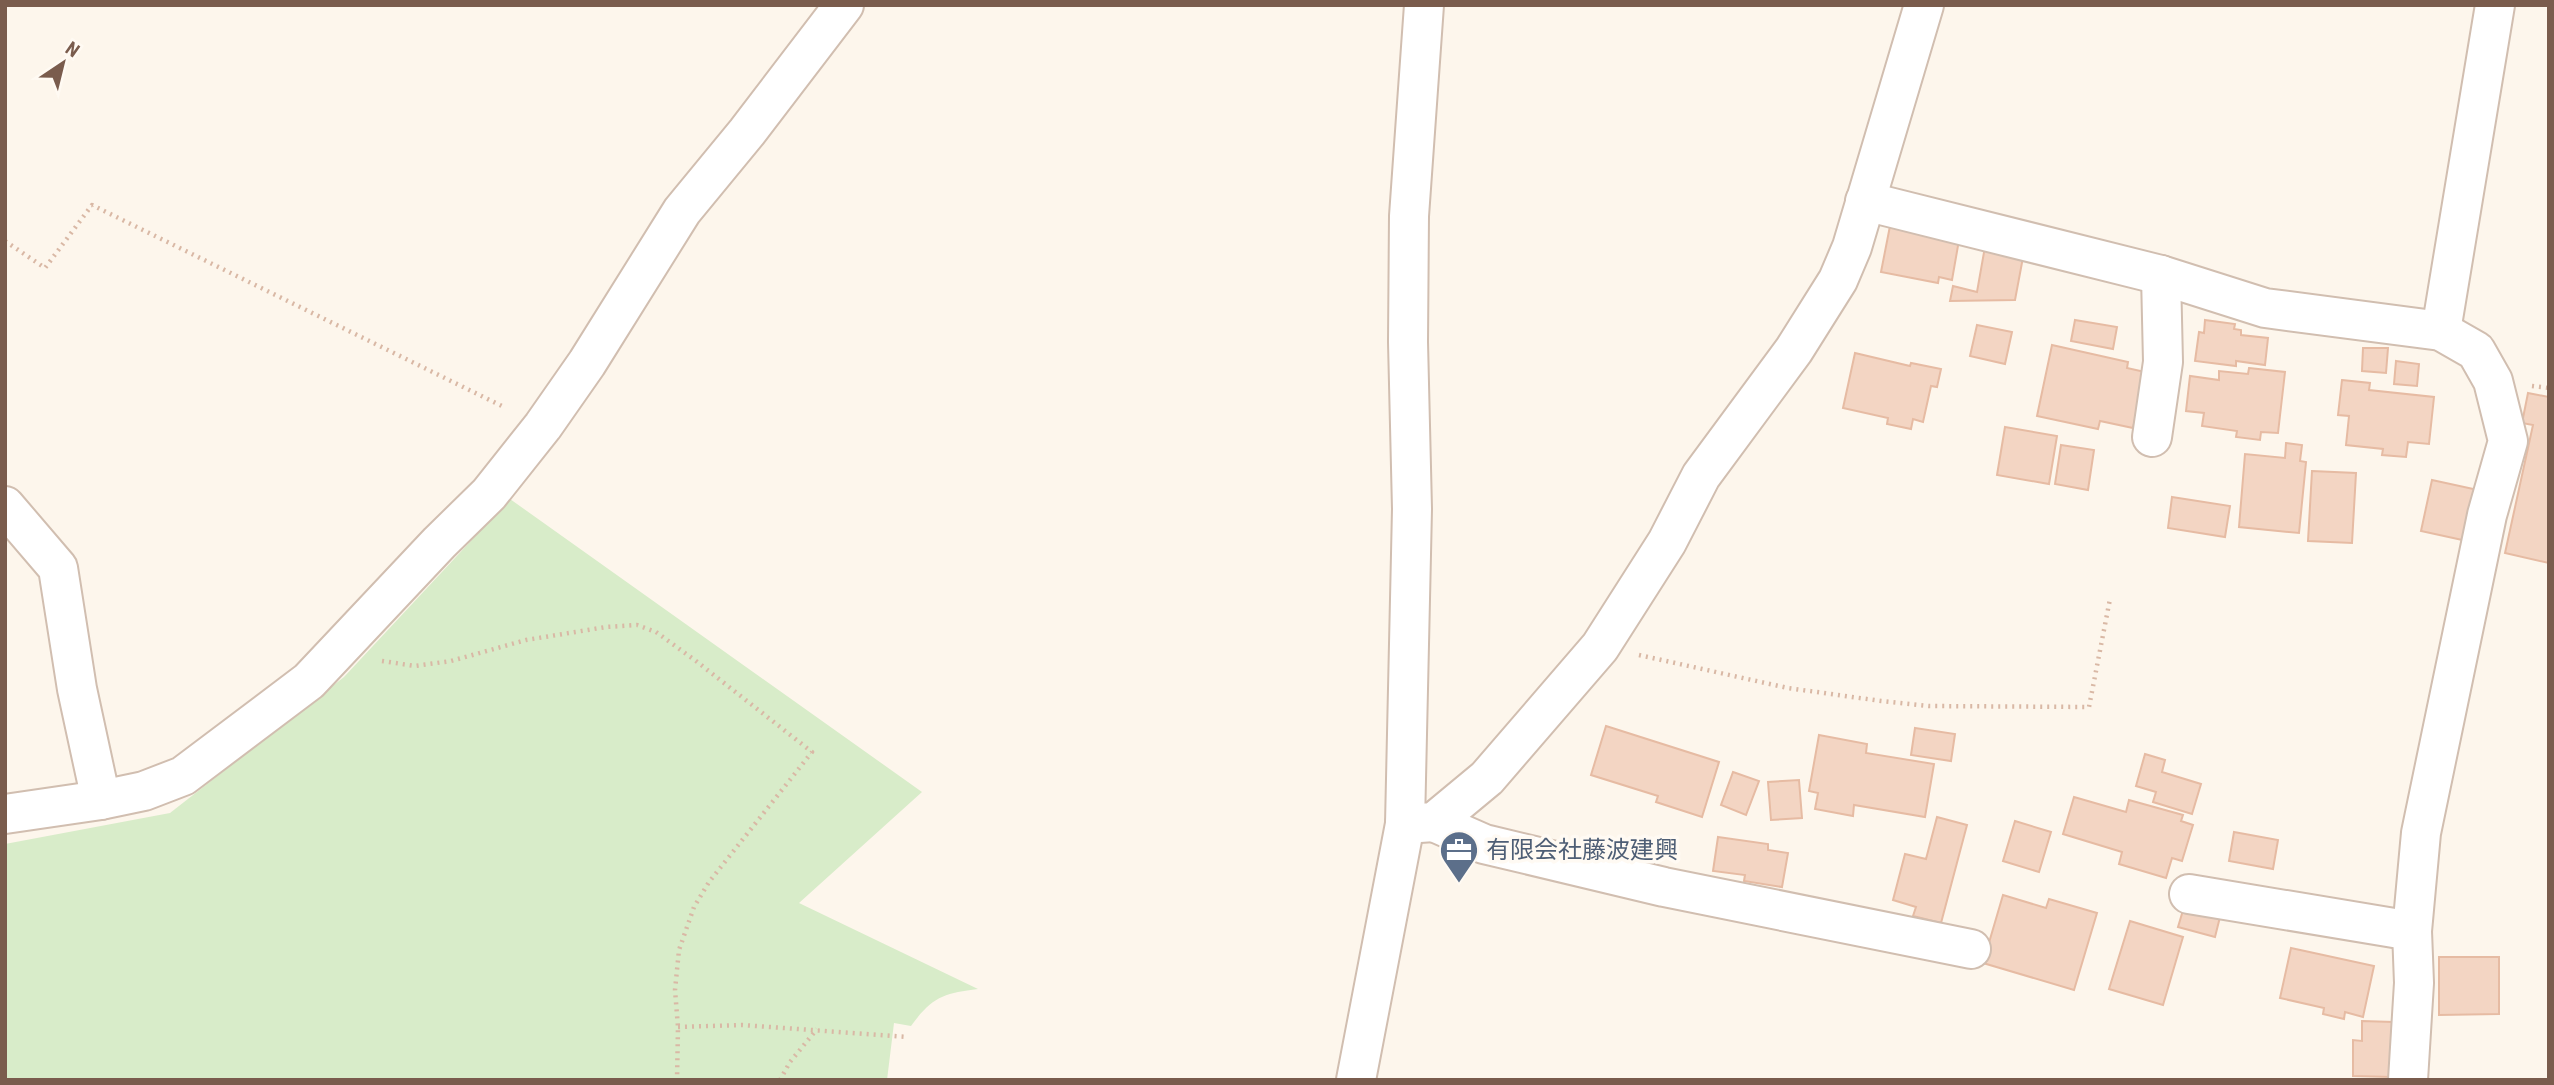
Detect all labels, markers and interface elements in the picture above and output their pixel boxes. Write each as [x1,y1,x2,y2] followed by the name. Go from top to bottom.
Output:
[28,28,98,98] north arrow
[61,37,84,62] text: N
[1438,829,1480,884] office icon: 有限会社藤波建興
[1486,836,1678,864] place label: 有限会社藤波建興

